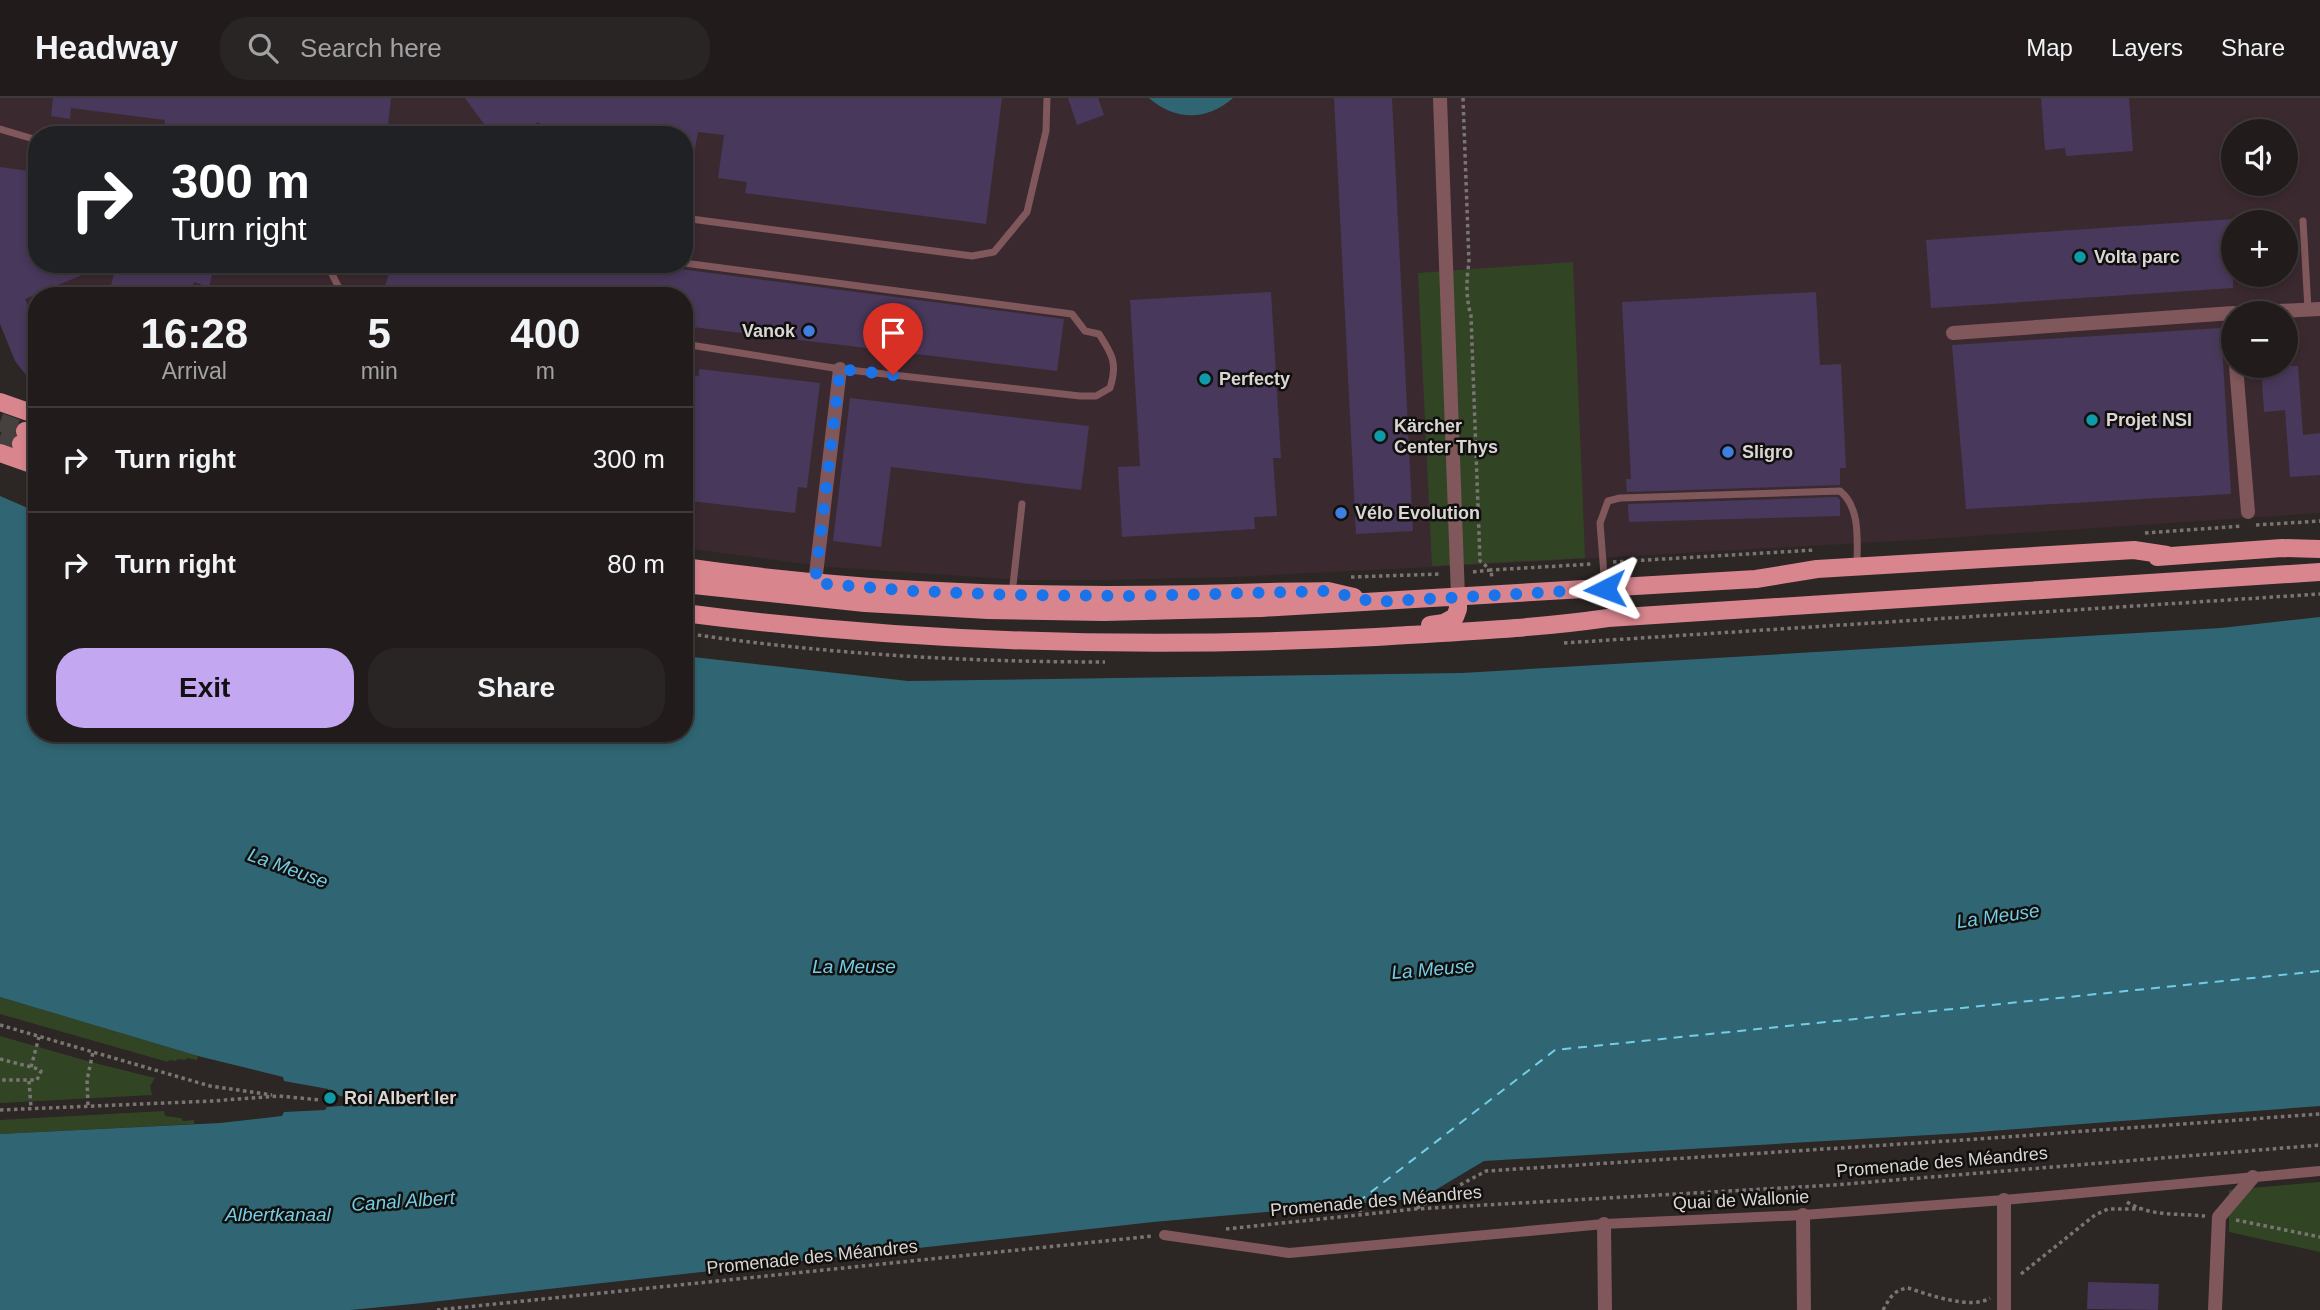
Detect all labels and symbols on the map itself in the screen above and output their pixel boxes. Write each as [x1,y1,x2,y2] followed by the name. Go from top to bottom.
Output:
[2094,247,2180,267] place label: Volta parc
[2072,249,2088,265] marker: Volta parc
[863,303,923,375] pin
[742,321,796,341] place label: Vanok
[801,323,817,339] marker: Vanok
[1219,369,1290,389] place label: Perfecty
[1197,371,1213,387] marker: Perfecty
[2106,410,2192,430] place label: Projet NSI
[2084,412,2100,428] marker: Projet NSI
[1394,416,1498,457] place label: Kärcher Center Thys
[1372,428,1388,444] marker: Kärcher Center Thys
[1742,442,1793,462] place label: Sligro
[1720,444,1736,460] marker: Sligro
[1355,503,1480,523] place label: Vélo Evolution
[1333,505,1349,521] marker: Vélo Evolution
[1568,552,1642,626] position arrow
[245,844,331,892] water label: La Meuse
[1955,900,2041,932] water label: La Meuse
[1391,955,1475,983] water label: La Meuse
[812,956,896,977] water label: La Meuse
[344,1088,456,1108] place label: Roi Albert Ier
[322,1090,338,1106] marker: Roi Albert Ier
[1835,1143,2049,1181] street label: Promenade des Méandres
[1269,1182,1483,1220] street label: Promenade des Méandres
[1672,1186,1810,1214] street label: Quai de Wallonie
[350,1187,456,1215] water label: Canal Albert
[224,1204,332,1225] water label: Albertkanaal
[705,1236,919,1278] street label: Promenade des Méandres

